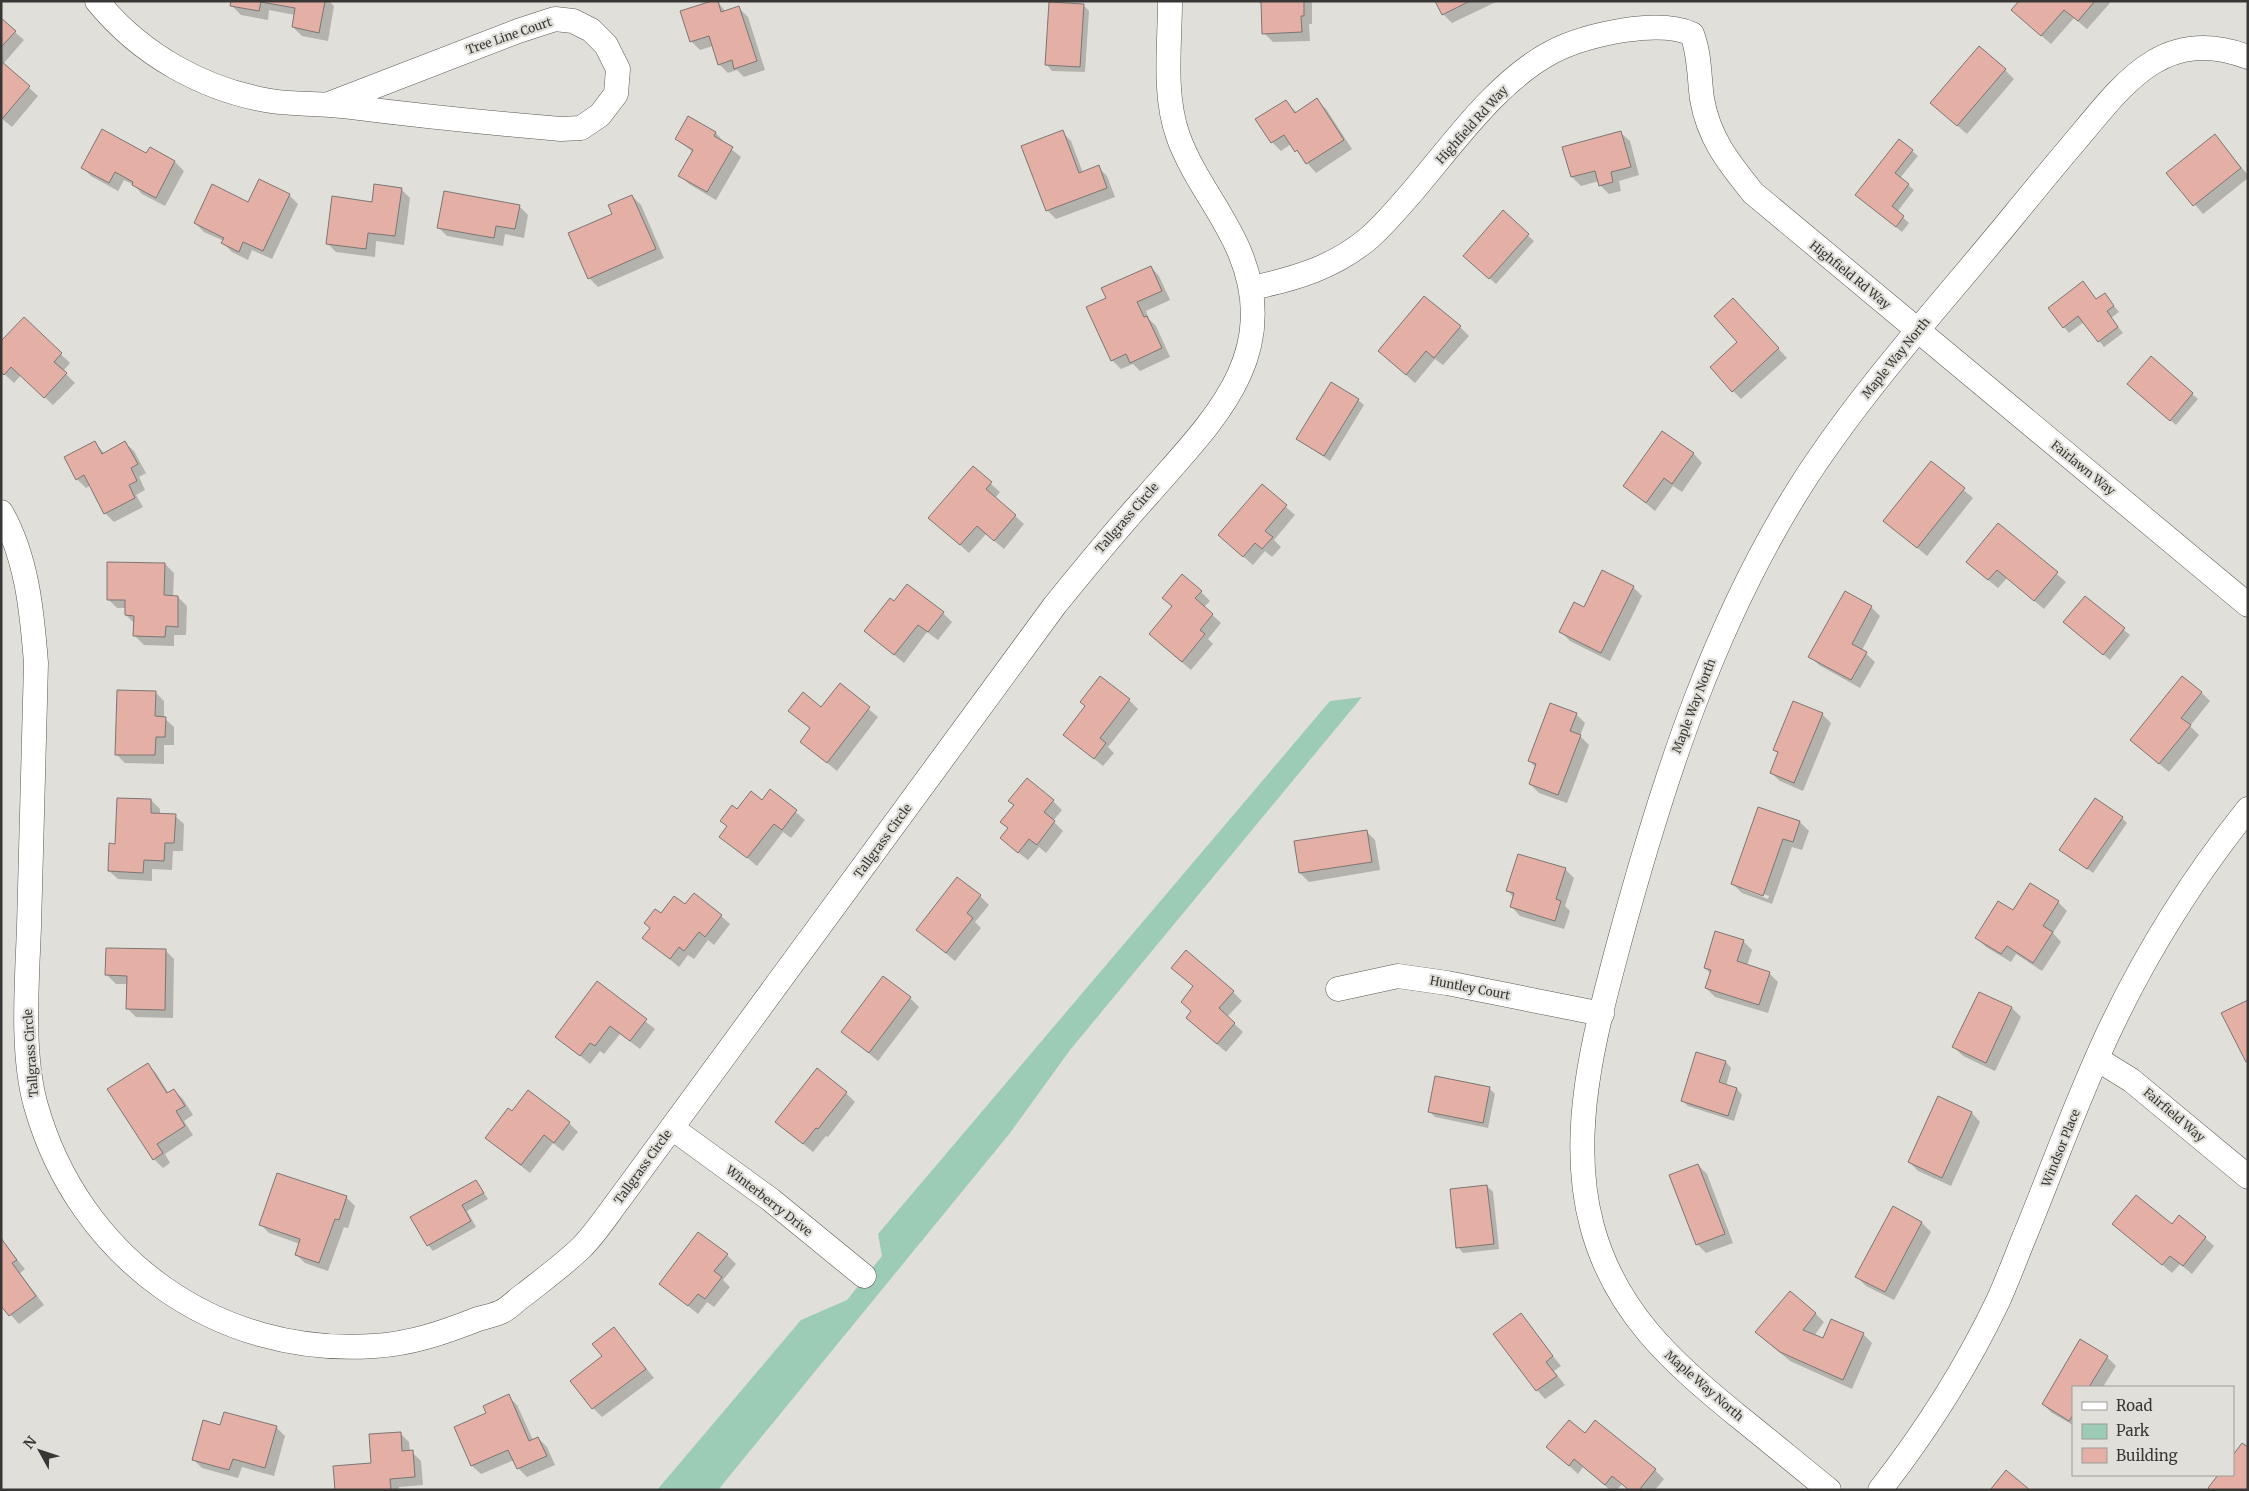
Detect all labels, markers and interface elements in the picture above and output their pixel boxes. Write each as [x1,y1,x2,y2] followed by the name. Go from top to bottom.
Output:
[464,14,554,57] street label: Tree Line Court
[1433,83,1511,167] street label: Highfield Rd Way
[1807,237,1894,312] street label: Highfield Rd Way
[1858,314,1933,401] street label: Maple Way North
[2048,437,2118,498] street label: Fairlawn Way
[1092,479,1161,556] street label: Tallgrass Circle
[1669,656,1718,755] street label: Maple Way North
[851,801,915,881] street label: Tallgrass Circle
[1429,972,1512,1003] street label: Huntley Court
[20,1008,41,1098] street label: Tallgrass Circle
[2140,1084,2208,1145] street label: Fairfield Way
[2038,1107,2083,1190] street label: Windsor Place
[611,1127,675,1207] street label: Tallgrass Circle
[722,1162,815,1239] street label: Winterberry Drive
[1662,1347,1747,1424] street label: Maple Way North
[2072,1386,2234,1476] legend
[2116,1396,2152,1415] text: Road
[2116,1421,2150,1440] text: Park
[15,1426,65,1476] north arrow
[20,1433,40,1453] text: N
[2116,1446,2178,1465] text: Building

